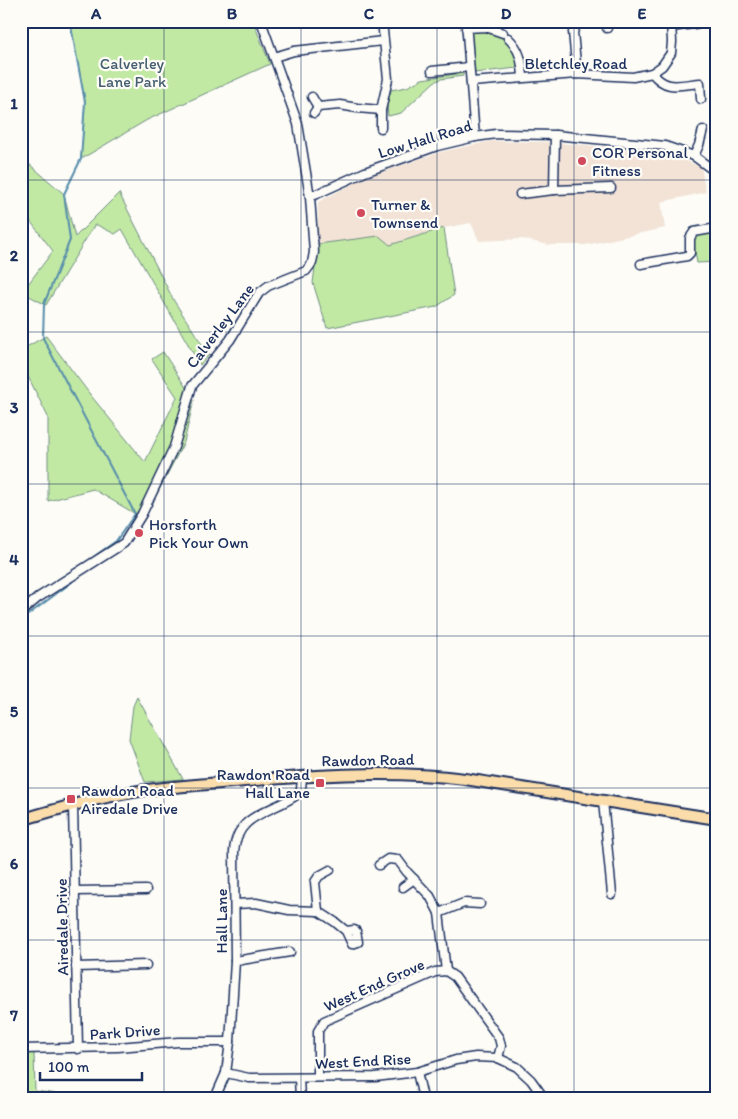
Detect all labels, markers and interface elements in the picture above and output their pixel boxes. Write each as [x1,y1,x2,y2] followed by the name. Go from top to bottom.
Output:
[90,4,102,23] text: A
[227,4,238,23] text: B
[364,4,375,23] text: C
[501,4,512,23] text: D
[638,4,647,23] text: E
[98,54,167,91] park label: Calverley Lane Park
[525,54,628,73] street label: Bletchley Road
[10,94,18,113] text: 1
[376,116,475,162] street label: Low Hall Road
[592,143,688,180] place label: COR Personal Fitness
[576,155,588,167] marker: COR Personal Fitness
[371,195,439,232] place label: Turner & Townsend
[355,207,367,219] marker: Turner & Townsend
[10,246,19,265] text: 2
[182,280,258,372] street label: Calverley Lane
[10,398,19,417] text: 3
[149,515,249,552] place label: Horsforth Pick Your Own
[133,527,145,539] marker: Horsforth Pick Your Own
[9,550,19,569] text: 4
[10,702,19,721] text: 5
[321,750,415,770] street label: Rawdon Road
[217,765,310,802] place label: Rawdon Road Hall Lane
[314,777,326,789] marker: Rawdon Road Hall Lane
[81,781,178,818] place label: Rawdon Road Airedale Drive
[65,793,77,805] marker: Rawdon Road Airedale Drive
[10,854,19,873] text: 6
[52,878,72,976] street label: Airedale Drive
[212,888,231,953] street label: Hall Lane
[321,954,427,1016] street label: West End Grove
[9,1006,18,1025] text: 7
[89,1020,161,1044] street label: Park Drive
[40,1049,142,1081] scale bar
[314,1049,412,1073] street label: West End Rise
[48,1058,90,1076] text: 100 m

